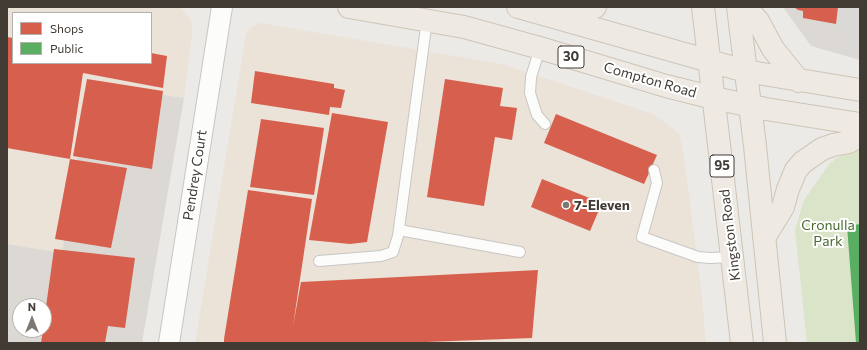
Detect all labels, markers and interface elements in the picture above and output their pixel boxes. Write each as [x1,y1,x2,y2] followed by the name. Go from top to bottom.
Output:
[12,12,152,64] legend
[50,21,84,35] text: Shops
[50,41,83,55] text: Public
[558,46,584,68] road number: 30
[602,59,698,101] street label: Compton Road
[180,128,210,222] street label: Pendrey Court
[710,155,734,177] road number: 95
[716,188,744,282] street label: Kingston Road
[574,197,630,213] place label: 7-Eleven
[561,200,571,210] marker: 7-Eleven
[801,217,855,250] park label: Cronulla Park
[12,298,52,338] north arrow
[28,300,36,313] text: N

